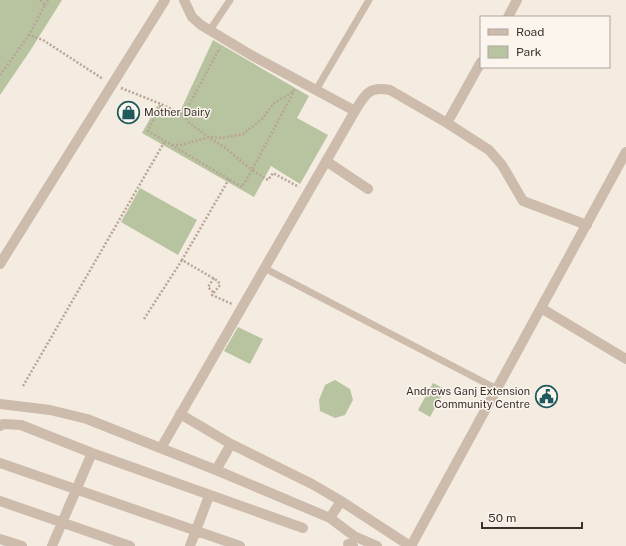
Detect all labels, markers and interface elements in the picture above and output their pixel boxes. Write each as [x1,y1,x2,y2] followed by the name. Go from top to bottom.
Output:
[480,16,610,68] legend
[516,25,544,39] text: Road
[516,45,542,59] text: Park
[115,99,141,125] shop icon: Mother Dairy
[144,106,210,118] place label: Mother Dairy
[533,384,559,410] public building icon: Andrews Ganj Extension Community Centre
[406,385,530,410] place label: Andrews Ganj Extension Community Centre
[482,504,582,530] scale bar
[488,511,516,525] text: 50 m

